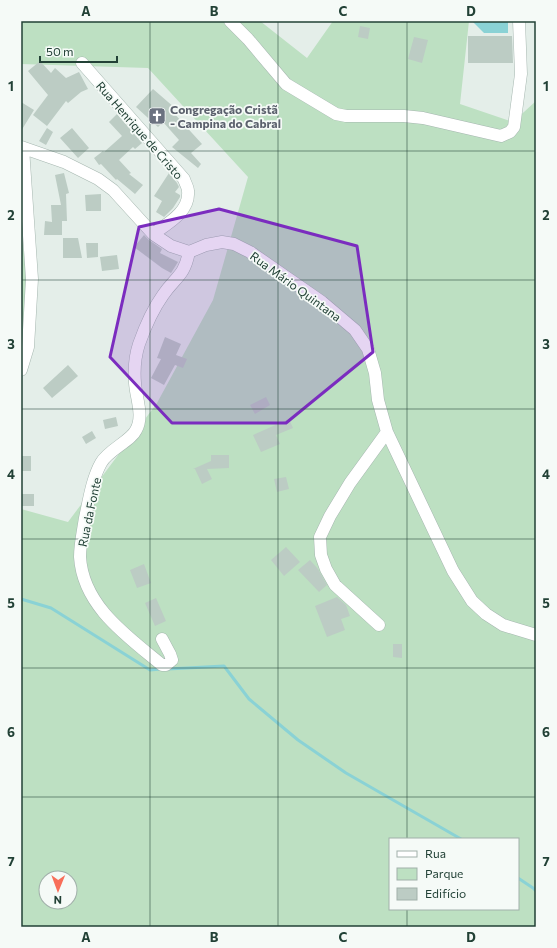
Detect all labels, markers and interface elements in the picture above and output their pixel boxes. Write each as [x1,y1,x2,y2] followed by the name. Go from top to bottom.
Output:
[81,3,91,19] text: A
[210,3,219,19] text: B
[339,3,348,19] text: C
[466,3,476,19] text: D
[40,38,117,64] scale bar
[46,44,74,58] text: 50 m
[8,78,14,94] text: 1
[94,78,186,182] street label: Rua Henrique de Cristo
[543,78,549,94] text: 1
[170,102,281,130] place label: Congregação Cristã - Campina do Cabral
[147,106,167,126] church icon: Congregação Cristã - Campina do Cabral
[7,207,15,223] text: 2
[542,207,550,223] text: 2
[248,248,344,324] street label: Rua Mário Quintana
[7,336,15,352] text: 3
[542,336,550,352] text: 3
[7,466,15,482] text: 4
[542,466,550,482] text: 4
[75,476,103,548] street label: Rua da Fonte
[7,595,15,611] text: 5
[542,595,550,611] text: 5
[7,724,15,740] text: 6
[542,724,550,740] text: 6
[389,838,519,910] legend
[425,846,446,860] text: Rua
[7,853,15,869] text: 7
[542,853,550,869] text: 7
[425,866,463,880] text: Parque
[38,870,78,910] north arrow
[425,886,466,900] text: Edifício
[54,894,62,907] text: N
[81,929,91,945] text: A
[210,929,219,945] text: B
[339,929,348,945] text: C
[466,929,476,945] text: D

